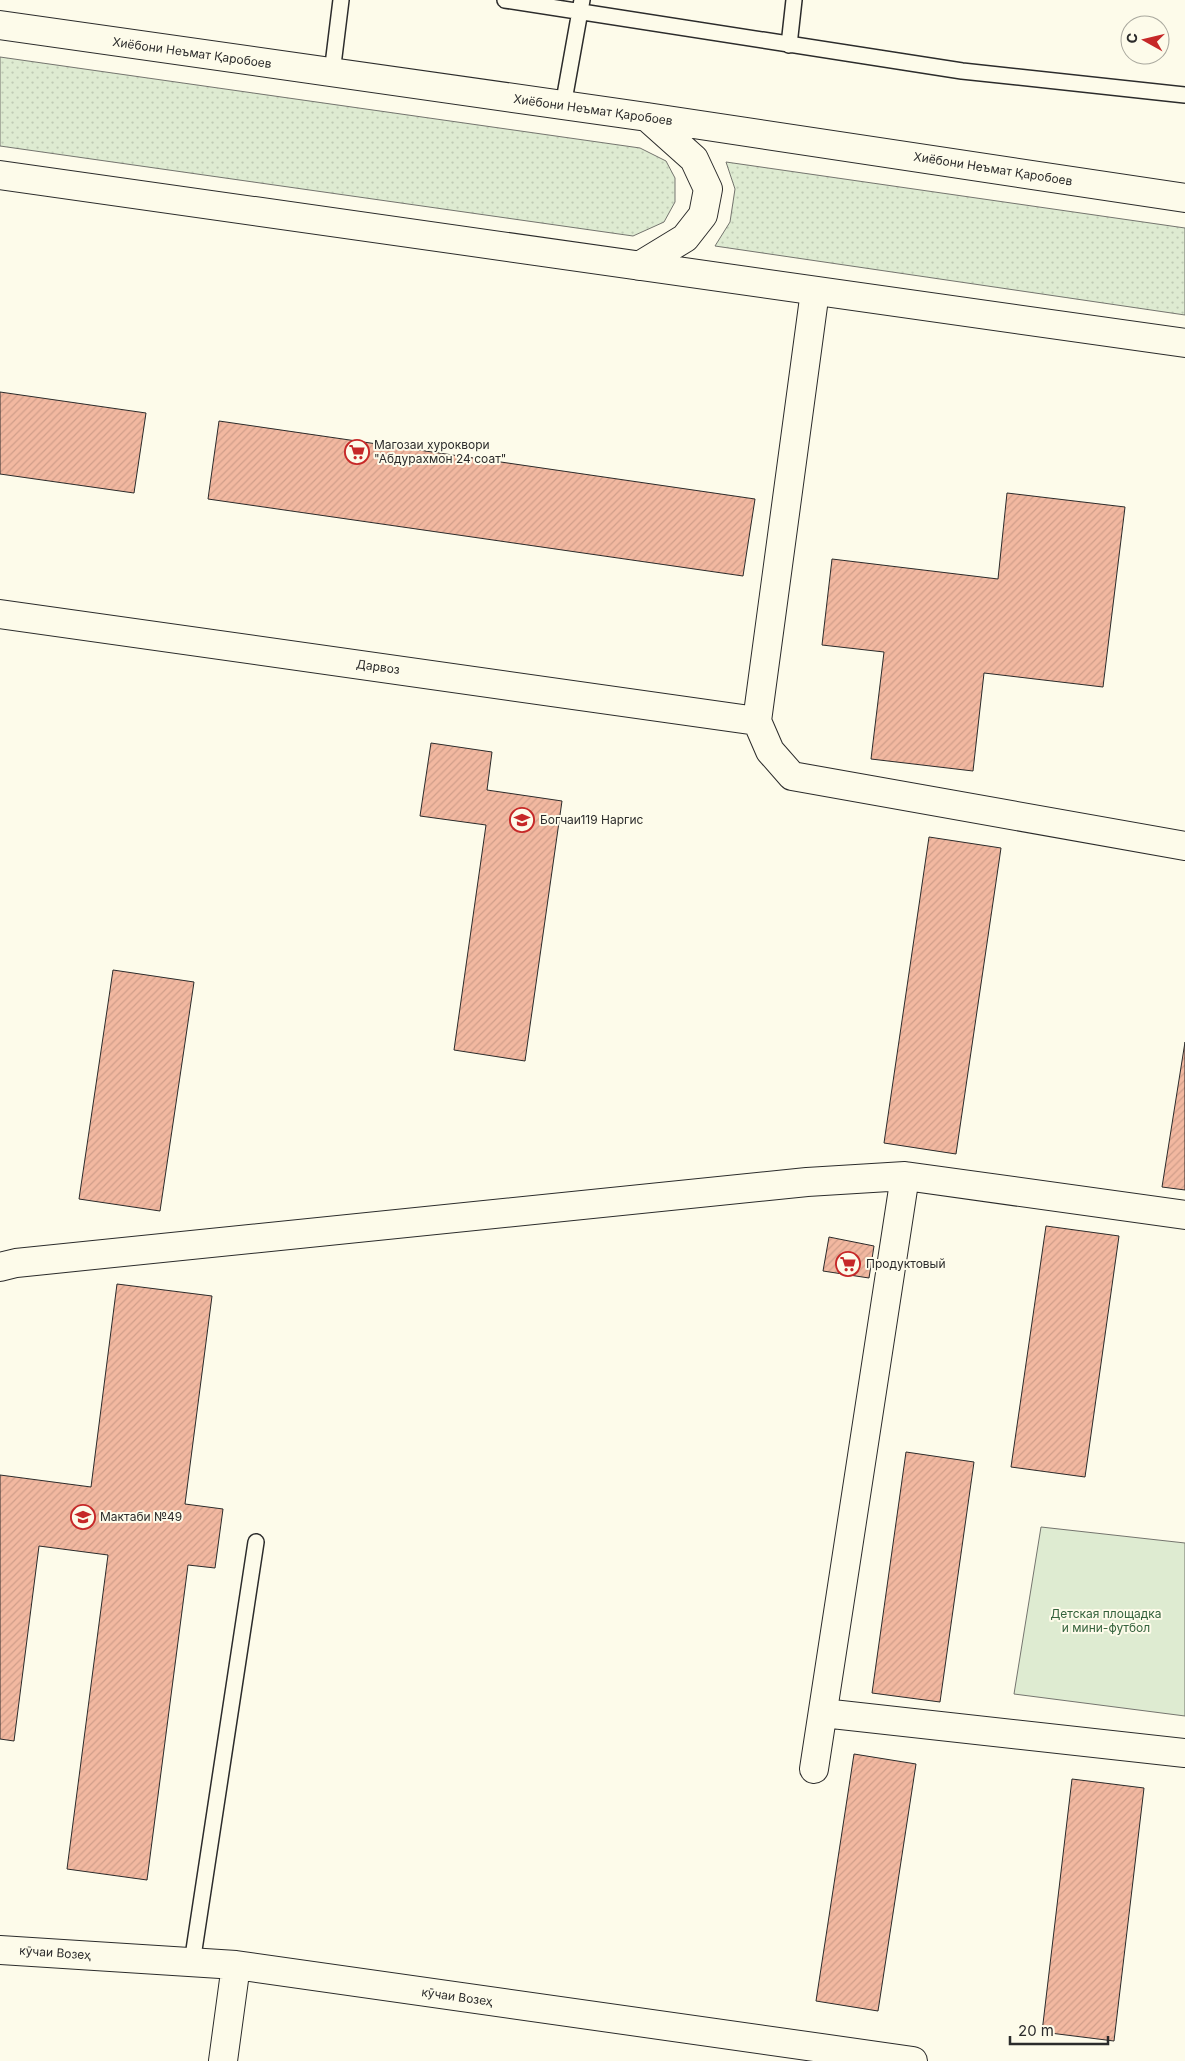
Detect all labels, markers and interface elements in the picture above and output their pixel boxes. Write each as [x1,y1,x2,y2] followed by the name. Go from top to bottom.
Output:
[1120,15,1170,65] north arrow
[1122,32,1141,44] text: С
[112,34,273,71] street label: Хиёбони Неъмат Қаробоев
[513,91,674,128] street label: Хиёбони Неъмат Қаробоев
[913,149,1074,189] street label: Хиёбони Неъмат Қаробоев
[374,437,506,466] place label: Магозаи хуроквори "Абдурахмон 24 соат"
[344,439,370,465] supermarket icon: Магозаи хуроквори "Абдурахмон 24 соат"
[355,656,401,677] street label: Дарвоз
[509,807,535,833] school or university icon: Богчаи119 Наргис
[540,812,644,827] place label: Богчаи119 Наргис
[835,1251,861,1277] supermarket icon: Продуктовый
[866,1256,946,1271] place label: Продуктовый
[70,1504,96,1530] school or university icon: Мактаби №49
[100,1509,182,1524] place label: Мактаби №49
[1050,1606,1162,1635] park label: Детская площадка и мини-футбол
[19,1943,92,1963] street label: кӯчаи Возеҳ
[420,1984,494,2009] street label: кӯчаи Возеҳ
[1010,2014,1108,2046] scale bar
[1018,2021,1054,2040] text: 20 m

